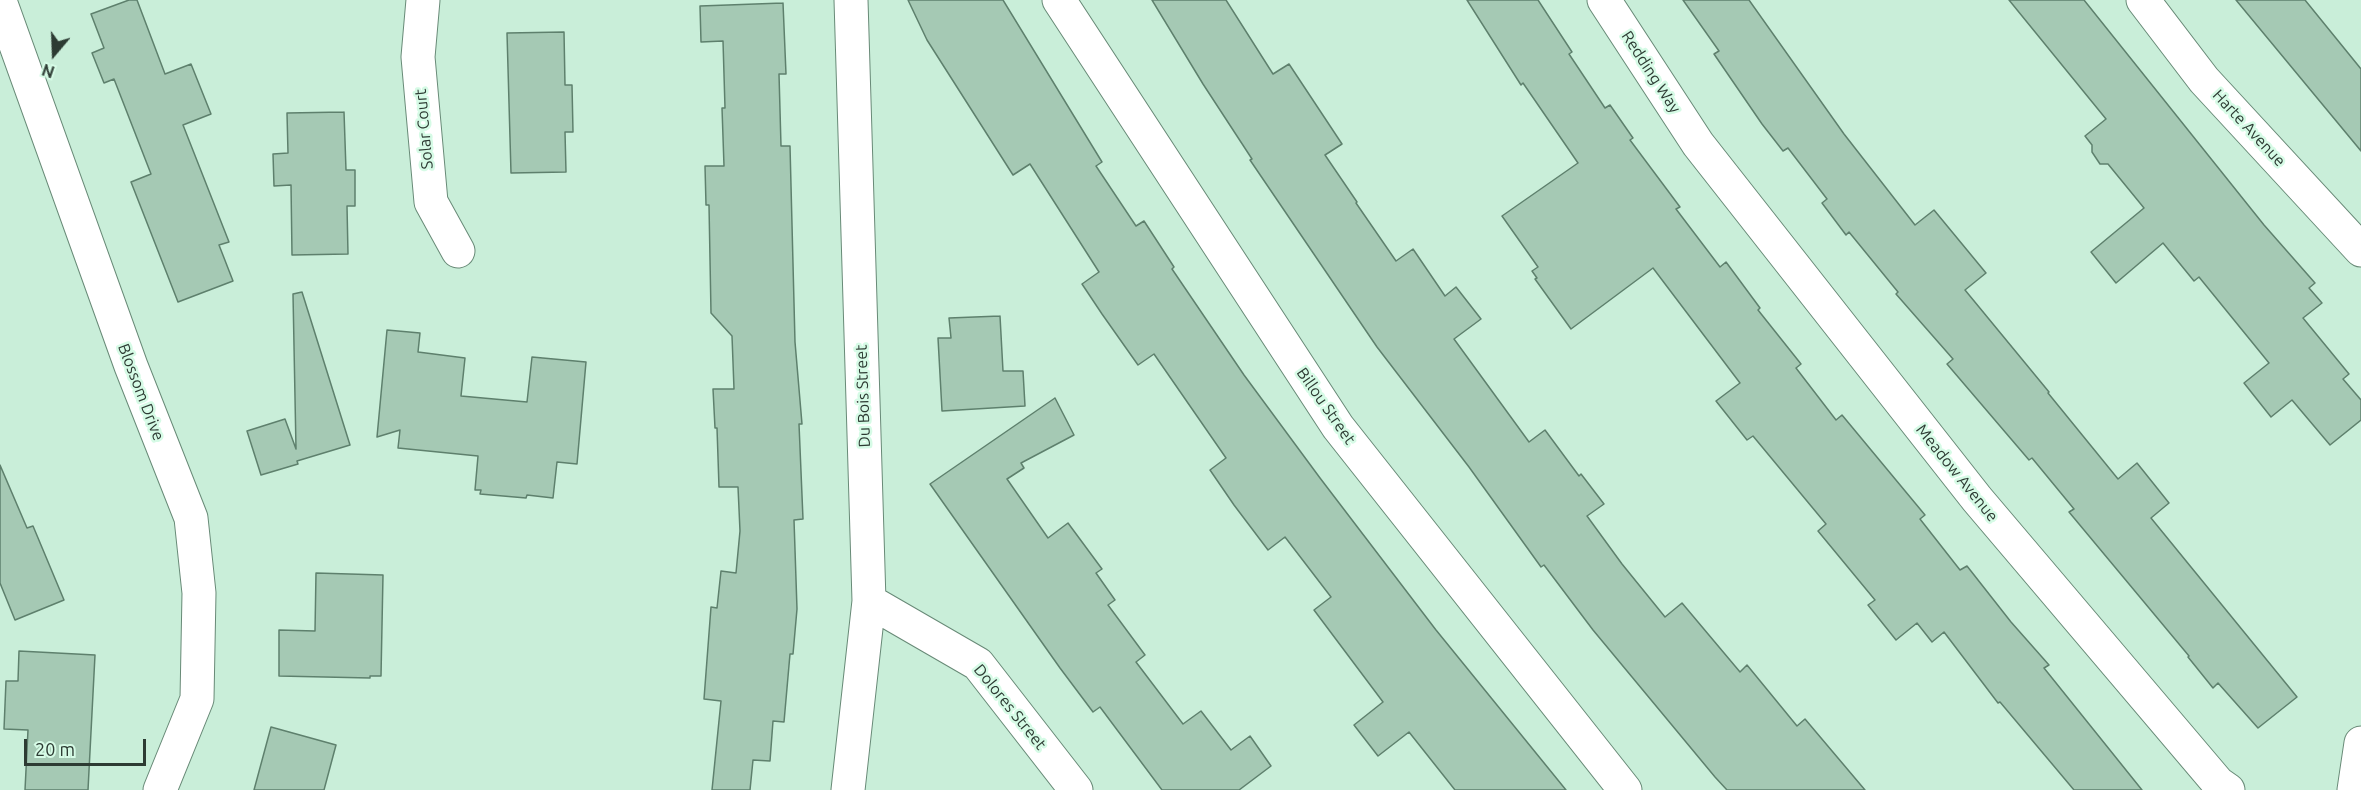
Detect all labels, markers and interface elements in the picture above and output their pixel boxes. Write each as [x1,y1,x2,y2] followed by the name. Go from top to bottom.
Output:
[24,24,84,84] north arrow
[1617,27,1685,117] street label: Redding Way
[40,61,57,81] text: N
[2209,86,2289,170] street label: Harte Avenue
[411,88,437,170] street label: Solar Court
[114,341,168,443] street label: Blossom Drive
[852,344,874,448] street label: Du Bois Street
[1293,364,1359,448] street label: Billou Street
[1912,420,2002,526] street label: Meadow Avenue
[970,660,1050,754] street label: Dolores Street
[27,727,148,765] scale bar
[35,739,75,759] text: 20 m

